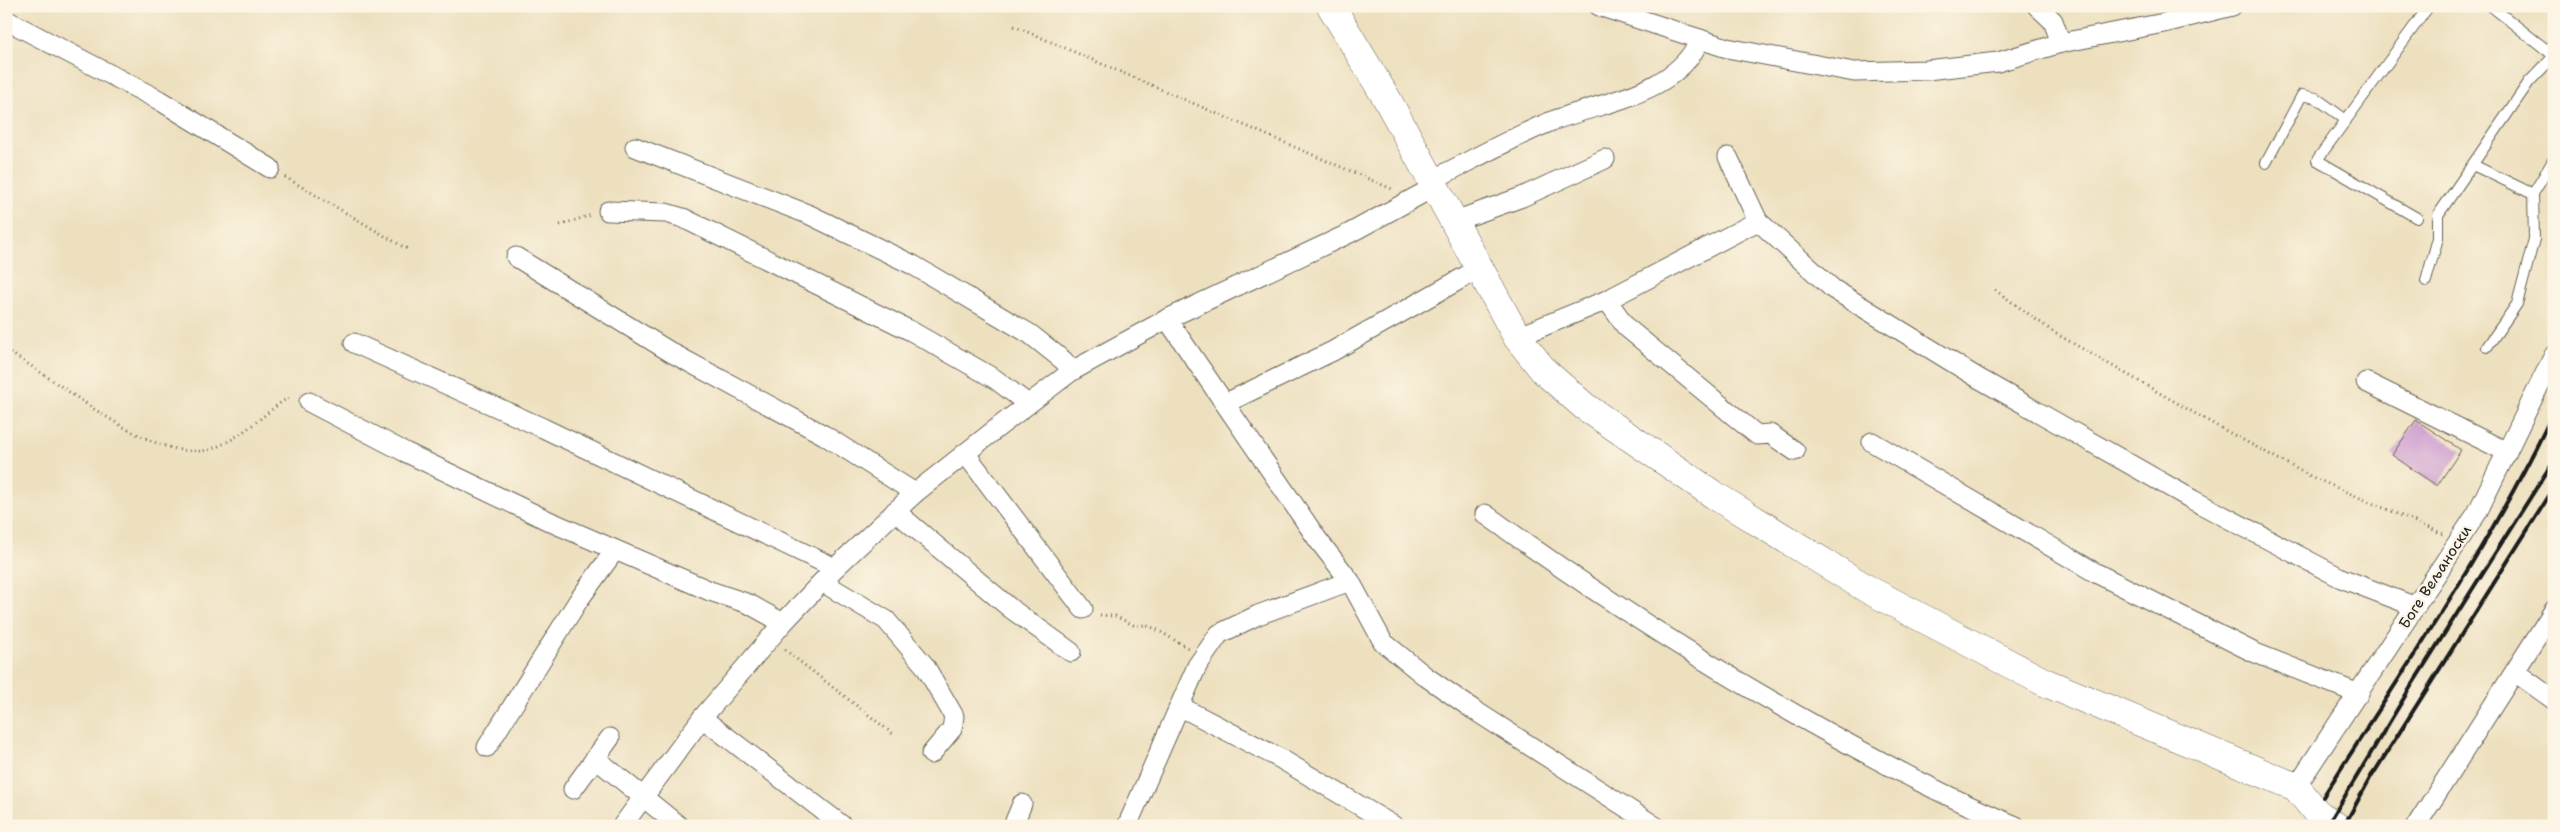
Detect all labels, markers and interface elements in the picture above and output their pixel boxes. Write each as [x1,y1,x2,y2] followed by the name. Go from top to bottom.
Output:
[2394,521,2476,633] street label: Боге Вељаноски

